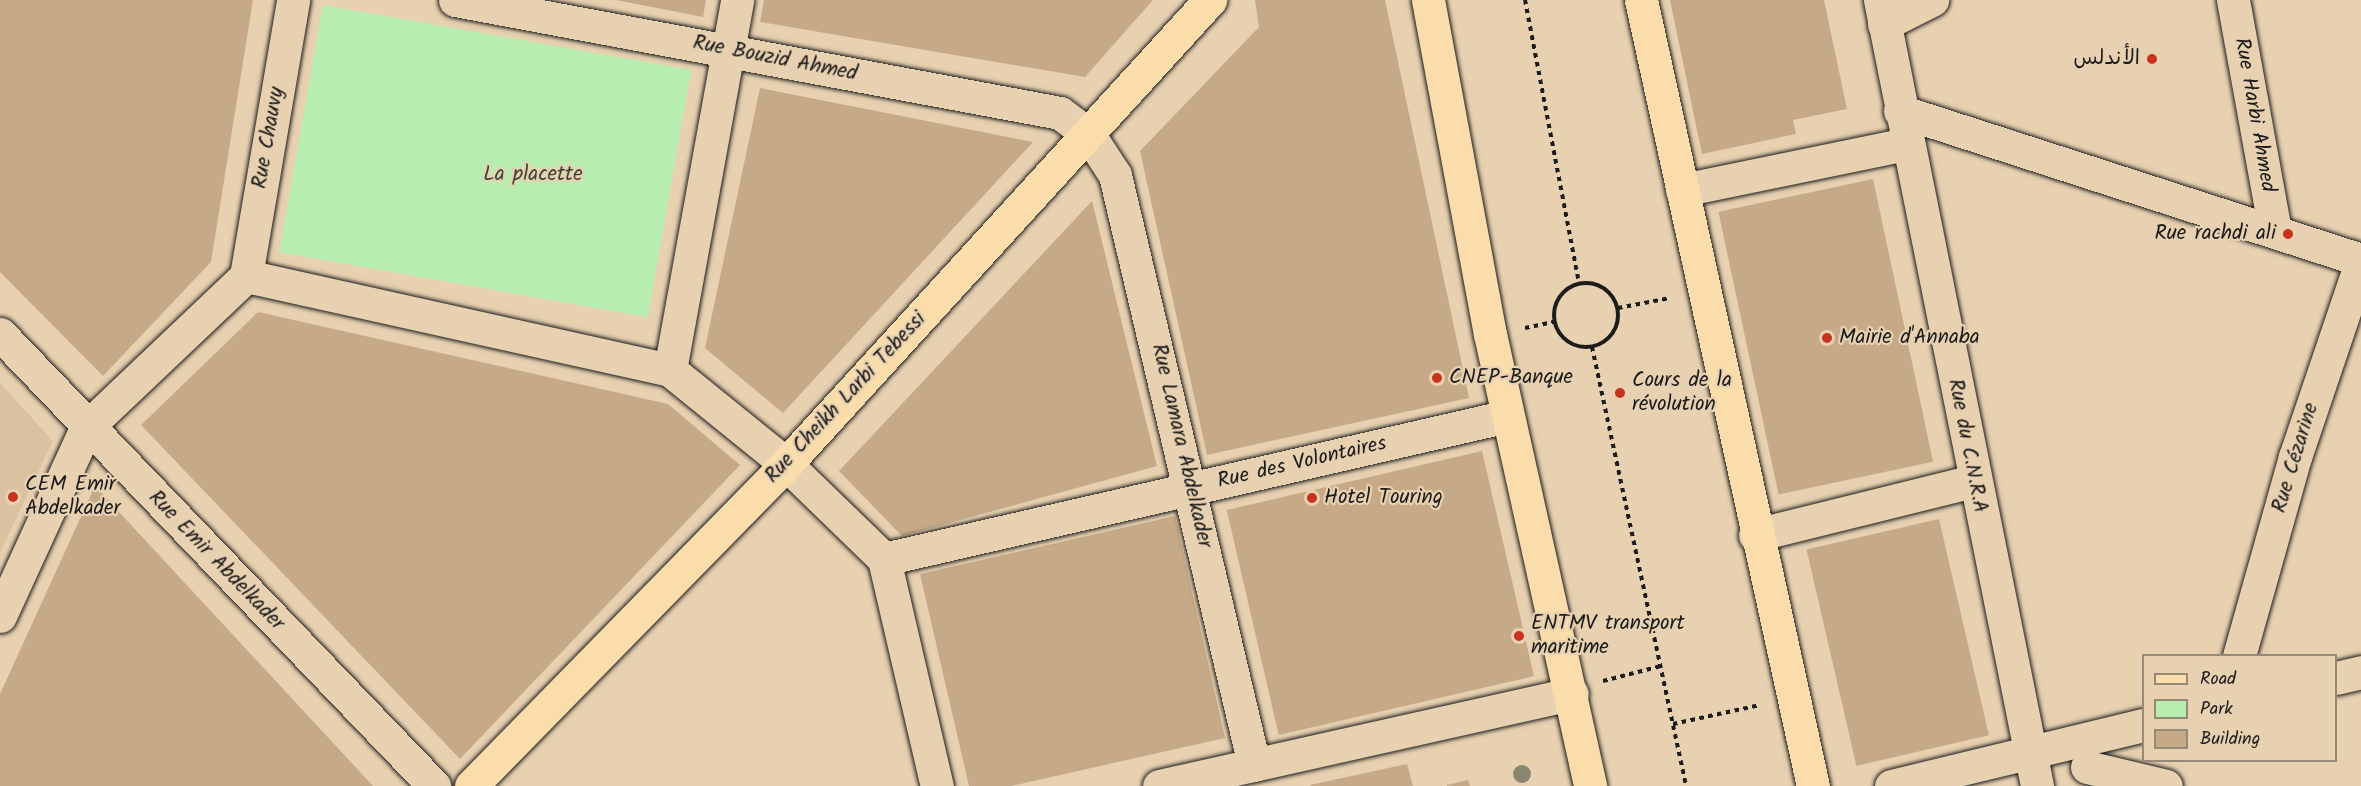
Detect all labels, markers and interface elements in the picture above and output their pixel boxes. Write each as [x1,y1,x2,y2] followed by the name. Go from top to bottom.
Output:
[691,31,859,87] street label: Rue Bouzid Ahmed
[2228,36,2280,194] street label: Rue Harbi Ahmed
[2074,46,2140,72] place label: الأندلس
[2145,52,2159,66] marker: الأندلس
[248,85,290,191] street label: Rue Chauvy
[483,162,583,188] park label: La placette
[2154,221,2276,247] place label: Rue rachdi ali
[2281,227,2295,241] marker: Rue rachdi ali
[760,307,932,489] street label: Rue Cheikh Larbi Tebessi
[1839,325,1980,351] place label: Mairie d'Annaba
[1820,331,1834,345] marker: Mairie d'Annaba
[1145,341,1217,551] street label: Rue Lamara Abdelkader
[1449,365,1573,391] place label: CNEP-Banque
[1632,368,1732,418] place label: Cours de la révolution
[1430,371,1444,385] marker: CNEP-Banque
[1942,377,1992,515] street label: Rue du C.N.R.A
[1613,386,1627,400] marker: Cours de la révolution
[2267,400,2325,516] street label: Rue Cézarine
[1215,431,1389,495] street label: Rue des Volontaires
[25,472,120,522] place label: CEM Emir Abdelkader
[1324,485,1443,511] place label: Hotel Touring
[143,486,289,636] street label: Rue Emir Abdelkader
[6,490,20,504] marker: CEM Emir Abdelkader
[1305,491,1319,505] marker: Hotel Touring
[1531,611,1685,661] place label: ENTMV transport maritime
[1512,629,1526,643] marker: ENTMV transport maritime
[2142,654,2337,762] legend
[2200,665,2236,694] text: Road
[2200,695,2233,724] text: Park
[2200,725,2260,754] text: Building

